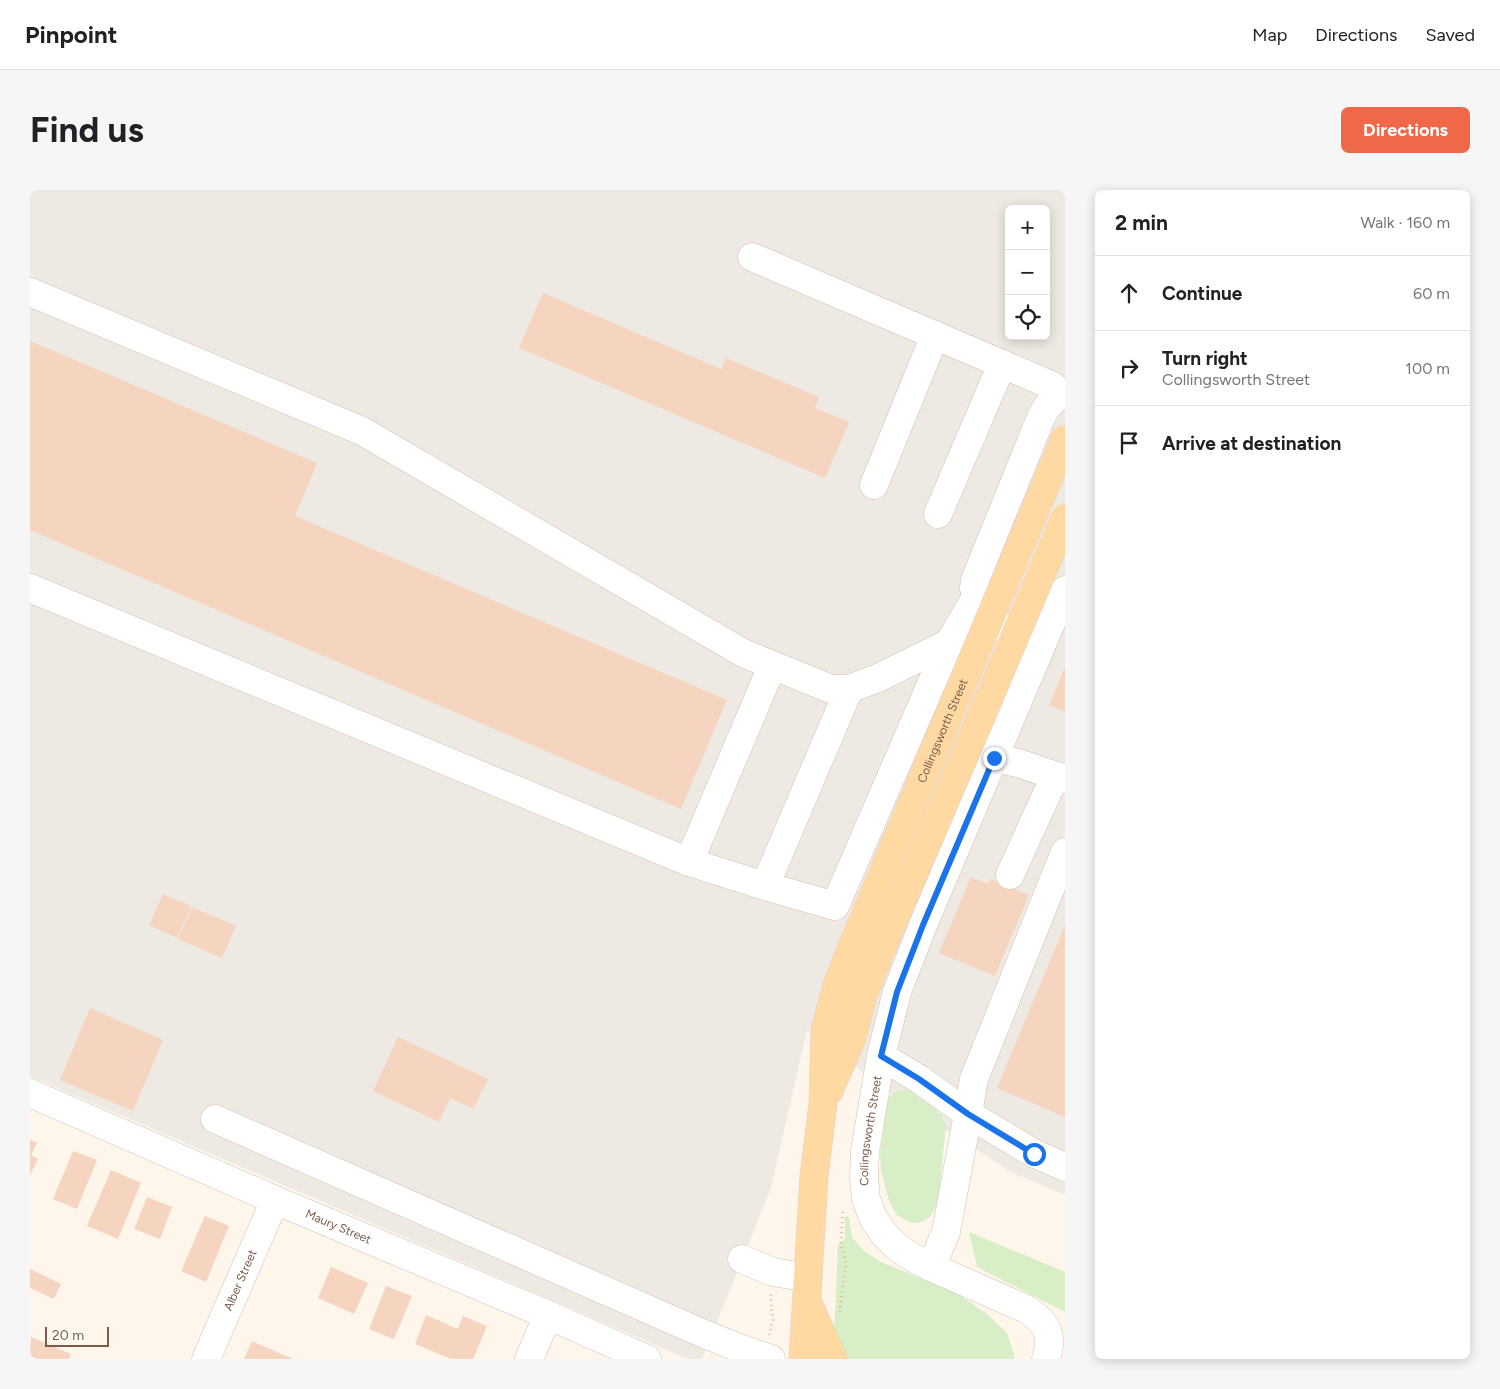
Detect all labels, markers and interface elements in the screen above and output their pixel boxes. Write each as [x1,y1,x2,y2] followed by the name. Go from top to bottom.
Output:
[25,20,117,49] text: Pinpoint
[1252,24,1287,46] text: Map
[1315,24,1397,46] text: Directions
[1425,24,1475,46] text: Saved
[1341,107,1470,153] button: Directions
[30,109,144,151] text: Find us
[1005,205,1050,340] map controls
[1005,205,1050,250] button: +
[1115,210,1168,235] text: 2 min
[1360,213,1450,232] text: Walk · 160 m
[1005,250,1050,295] button: −
[1115,279,1143,307] icon: ahead
[1162,282,1242,305] text: Continue
[1413,284,1450,303] text: 60 m
[1005,295,1050,340] button: locate
[1162,347,1248,370] text: Turn right
[1115,354,1143,382] icon: right
[1405,359,1450,378] text: 100 m
[1162,370,1310,389] text: Collingsworth Street
[1115,429,1143,457] icon: arrive
[1162,432,1341,455] text: Arrive at destination
[915,676,971,785] street label: Collingsworth Street
[983,747,1006,770] route end
[857,1074,885,1186] street label: Collingsworth Street
[1023,1143,1046,1166] route start
[303,1207,374,1247] street label: Maury Street
[221,1247,260,1313] street label: Alber Street
[45,1324,109,1347] scale bar
[52,1327,84,1344] text: 20 m

